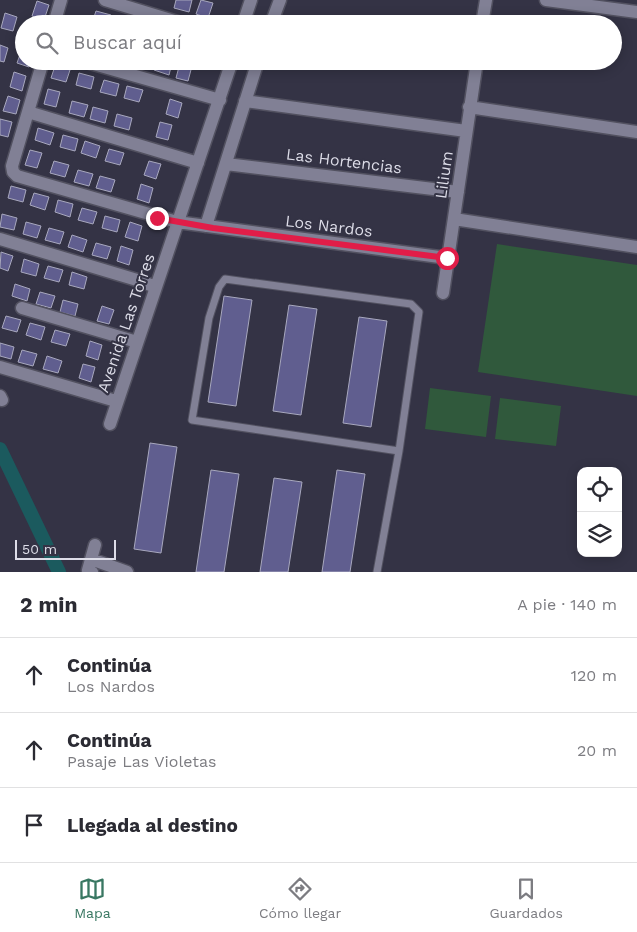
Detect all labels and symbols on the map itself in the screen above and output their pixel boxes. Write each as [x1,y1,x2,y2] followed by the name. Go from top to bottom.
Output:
[285,144,403,178] street label: Las Hortencias
[431,150,457,200] street label: Lilium
[146,207,169,230] route end
[284,211,374,241] street label: Los Nardos
[436,247,459,270] route start
[93,251,159,395] street label: Avenida Las Torres
[15,537,116,560] scale bar

